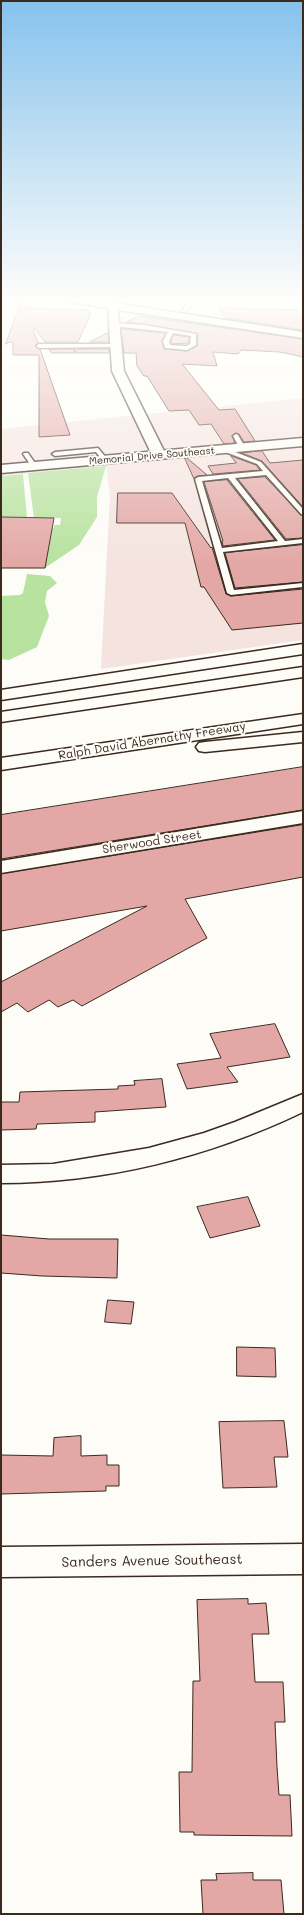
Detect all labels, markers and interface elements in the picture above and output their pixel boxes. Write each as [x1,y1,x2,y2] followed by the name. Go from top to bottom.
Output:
[88,445,216,467] street label: Memorial Drive Southeast
[57,719,247,763] street label: Ralph David Abernathy Freeway
[101,827,203,857] street label: Sherwood Street
[61,1551,243,1571] street label: Sanders Avenue Southeast

